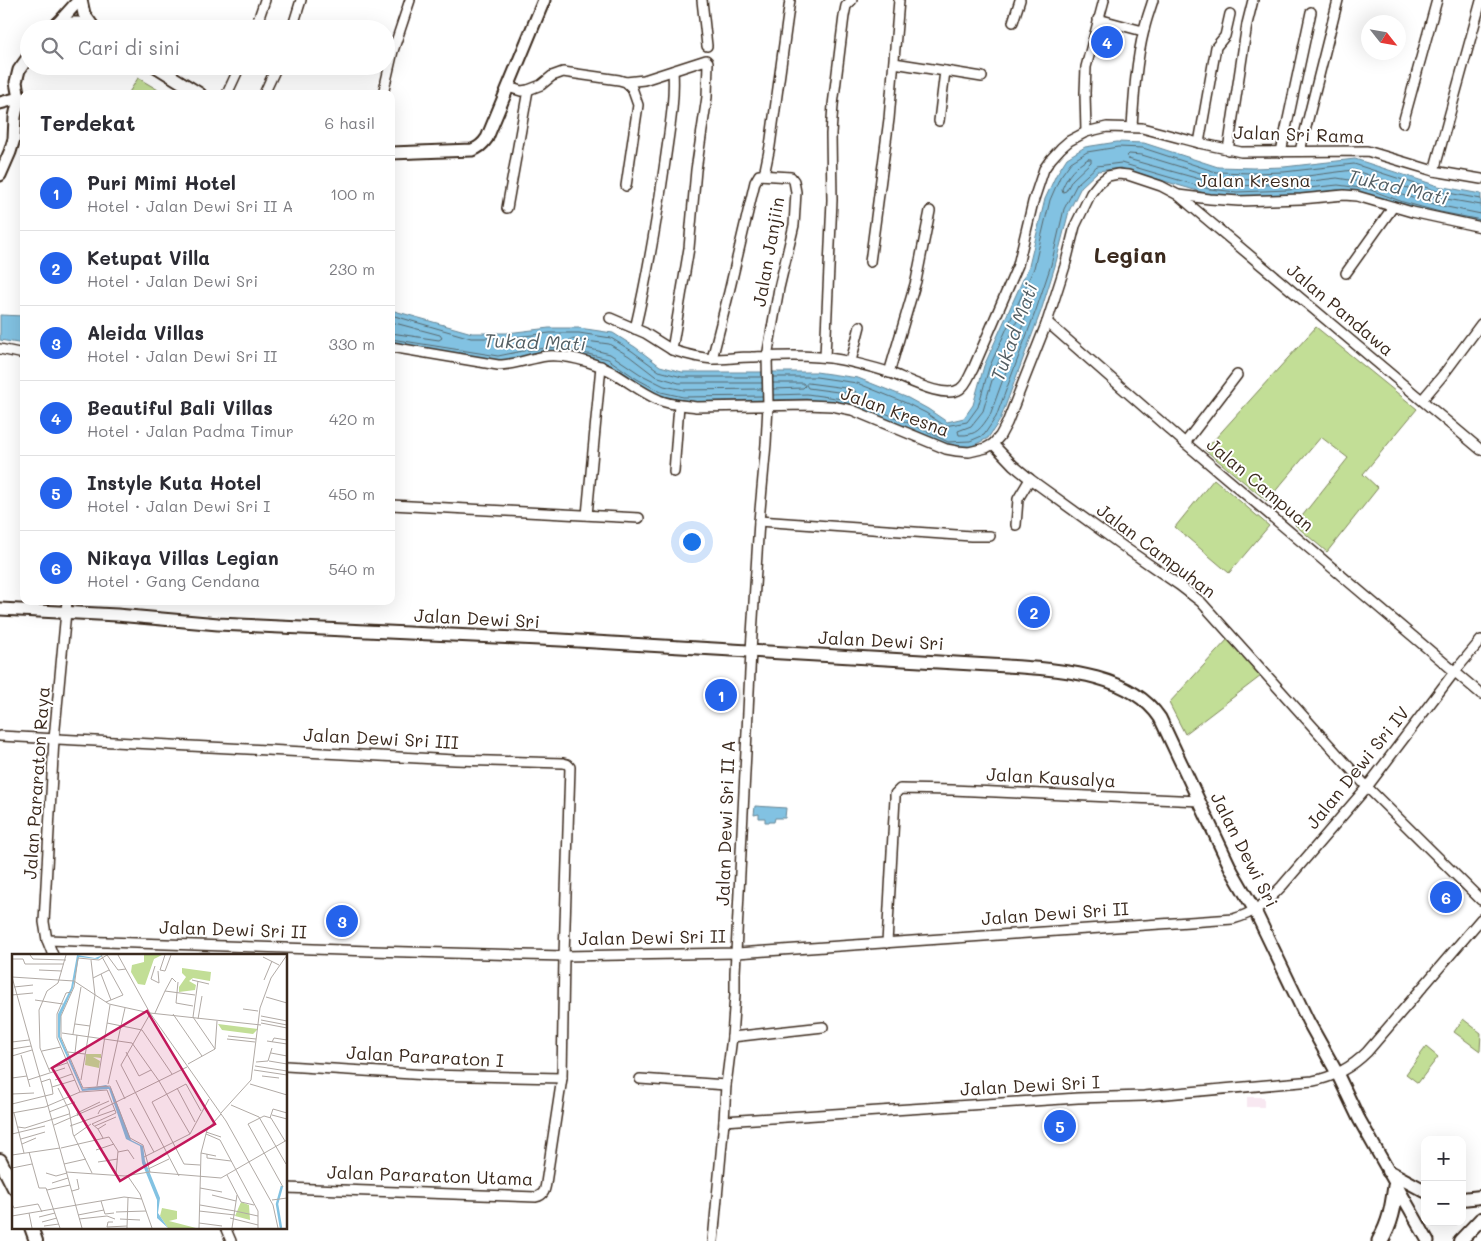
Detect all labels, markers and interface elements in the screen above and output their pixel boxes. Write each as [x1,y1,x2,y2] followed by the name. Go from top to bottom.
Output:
[1361,15,1406,60] north arrow
[20,20,395,75] search box
[1091,23,1123,61] pin: 4
[38,34,66,62] icon: search
[78,35,180,60] text: Cari di sini
[40,109,135,136] text: Terdekat
[325,112,375,133] text: 6 hasil
[1233,120,1365,148] street label: Jalan Sri Rama
[1346,163,1451,210] water label: Tukad Mati
[1197,168,1311,192] street label: Jalan Kresna
[87,170,236,195] text: Puri Mimi Hotel
[52,183,60,204] text: 1
[330,183,375,204] text: 100 m
[87,195,293,216] text: Hotel · Jalan Dewi Sri II A
[747,195,789,308] street label: Jalan Janjiin
[1094,240,1166,269] district label: Legian
[87,245,210,270] text: Ketupat Villa
[1282,257,1399,361] street label: Jalan Pandawa
[52,258,60,279] text: 2
[329,258,375,279] text: 230 m
[87,270,258,291] text: Hotel · Jalan Dewi Sri
[984,279,1043,384] water label: Tukad Mati
[87,320,204,345] text: Aleida Villas
[484,327,587,356] water label: Tukad Mati
[51,333,61,354] text: 3
[329,333,375,354] text: 330 m
[87,345,277,366] text: Hotel · Jalan Dewi Sri II
[838,380,953,442] street label: Jalan Kresna
[87,395,273,420] text: Beautiful Bali Villas
[51,408,61,429] text: 4
[329,408,375,429] text: 420 m
[87,420,294,441] text: Hotel · Jalan Padma Timur
[1202,432,1319,536] street label: Jalan Campuan
[87,470,261,495] text: Instyle Kuta Hotel
[51,483,61,504] text: 5
[329,483,375,504] text: 450 m
[87,495,270,516] text: Hotel · Jalan Dewi Sri I
[1092,498,1221,603] street label: Jalan Campuhan
[679,529,705,555] your location
[87,545,279,570] text: Nikaya Villas Legian
[51,558,61,579] text: 6
[329,558,375,579] text: 540 m
[87,570,260,591] text: Hotel · Gang Cendana
[1018,593,1050,631] pin: 2
[414,603,541,633] street label: Jalan Dewi Sri
[818,625,945,655] street label: Jalan Dewi Sri
[705,676,737,714] pin: 1
[17,686,55,880] street label: Jalan Pararaton Raya
[1300,701,1414,834] street label: Jalan Dewi Sri IV
[303,722,459,754] street label: Jalan Dewi Sri III
[710,740,740,906] street label: Jalan Dewi Sri II A
[986,762,1116,792] street label: Jalan Kausalya
[1206,788,1284,911] street label: Jalan Dewi Sri
[1430,878,1462,916] pin: 6
[981,896,1129,930] street label: Jalan Dewi Sri II
[326,902,358,940] pin: 3
[159,914,307,944] street label: Jalan Dewi Sri II
[578,924,726,950] street label: Jalan Dewi Sri II
[12,954,288,1228] inset map
[346,1040,504,1072] street label: Jalan Pararaton I
[960,1069,1100,1101] street label: Jalan Dewi Sri I
[1044,1107,1076,1145] pin: 5
[1421,1136,1466,1226] map controls
[1421,1136,1466,1181] button: +
[327,1159,534,1191] street label: Jalan Pararaton Utama
[1421,1181,1466,1226] button: −

